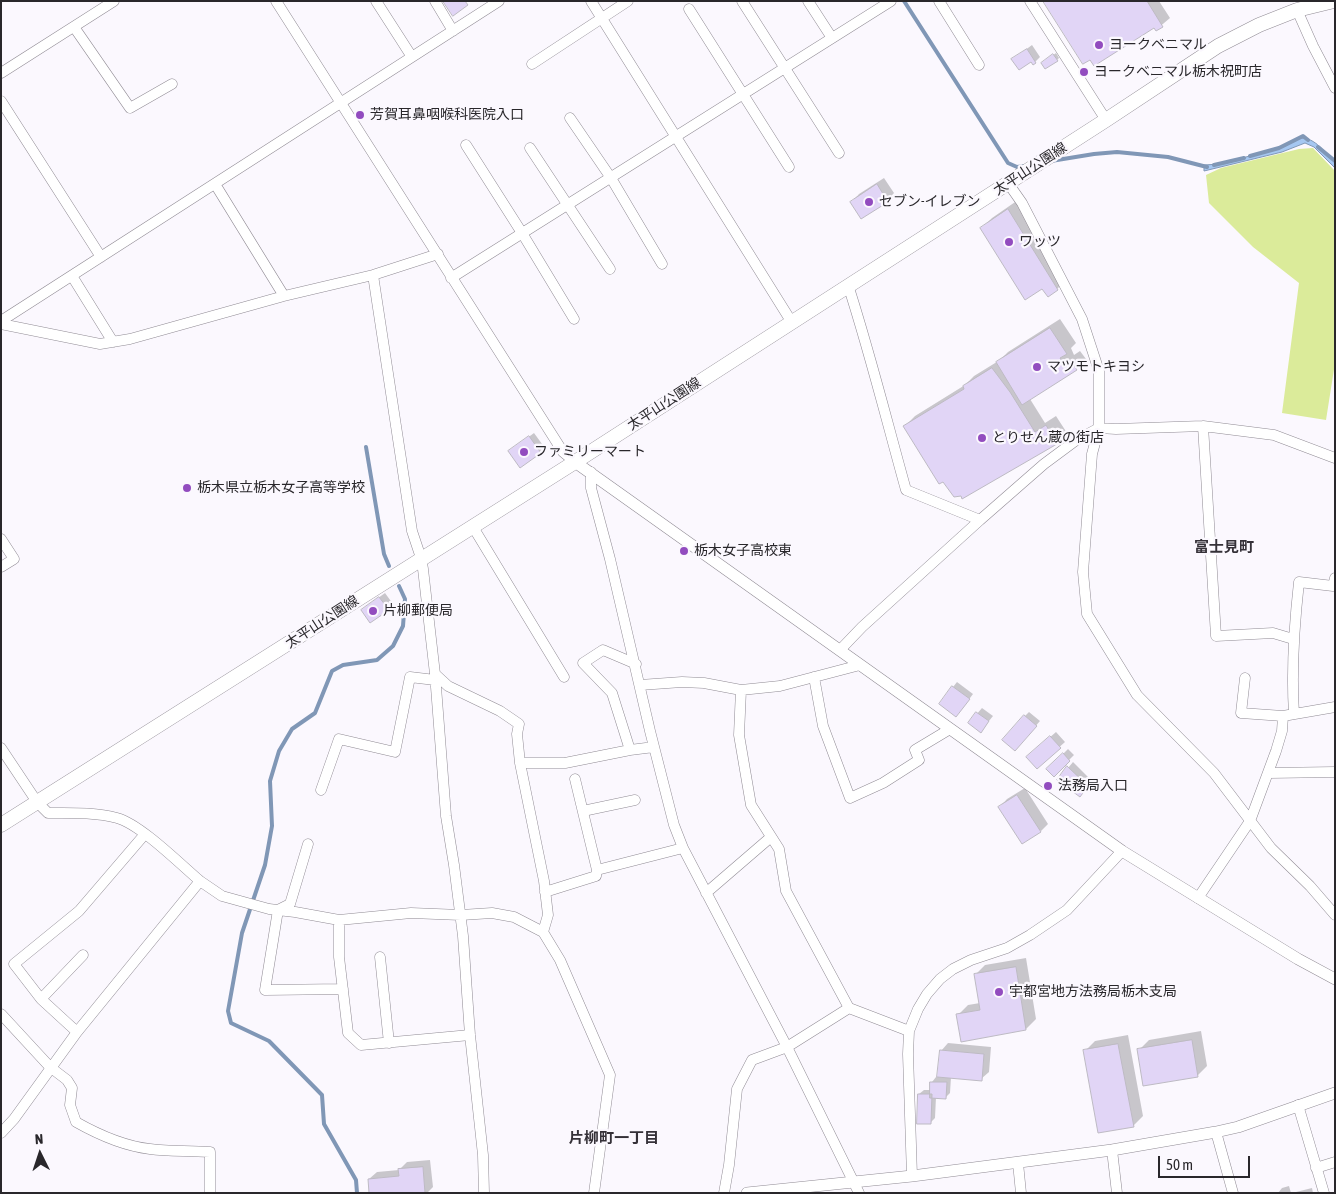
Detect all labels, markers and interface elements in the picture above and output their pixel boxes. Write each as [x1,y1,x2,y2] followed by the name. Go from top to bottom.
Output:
[1109,37,1207,53] place label: ヨークベニマル
[1093,39,1105,51] marker: ヨークベニマル
[1094,64,1262,80] place label: ヨークベニマル栃木祝町店
[1078,66,1090,78] marker: ヨークベニマル栃木祝町店
[370,107,524,123] place label: 芳賀耳鼻咽喉科医院入口
[354,109,366,121] marker: 芳賀耳鼻咽喉科医院入口
[990,139,1070,199] street label: 太平山公園線
[879,194,980,210] place label: セブン-イレブン
[863,196,875,208] marker: セブン-イレブン
[1019,234,1061,250] place label: ワッツ
[1003,236,1015,248] marker: ワッツ
[1047,359,1145,375] place label: マツモトキヨシ
[1031,361,1043,373] marker: マツモトキヨシ
[624,374,704,434] street label: 太平山公園線
[992,430,1104,446] place label: とりせん蔵の街店
[976,432,988,444] marker: とりせん蔵の街店
[534,444,646,460] place label: ファミリーマート
[518,446,530,458] marker: ファミリーマート
[197,480,365,496] place label: 栃木県立栃木女子高等学校
[181,482,193,494] marker: 栃木県立栃木女子高等学校
[1194,538,1254,556] district label: 富士見町
[694,543,792,559] place label: 栃木女子高校東
[678,545,690,557] marker: 栃木女子高校東
[282,592,362,652] street label: 太平山公園線
[383,603,453,619] place label: 片柳郵便局
[367,605,379,617] marker: 片柳郵便局
[1058,778,1128,794] place label: 法務局入口
[1042,780,1054,792] marker: 法務局入口
[1009,984,1177,1000] place label: 宇都宮地方法務局栃木支局
[993,986,1005,998] marker: 宇都宮地方法務局栃木支局
[15,1129,65,1179] north arrow
[569,1129,659,1147] district label: 片柳町一丁目
[34,1131,44,1147] text: N
[1161,1146,1254,1178] scale bar
[1166,1156,1193,1173] text: 50 m

